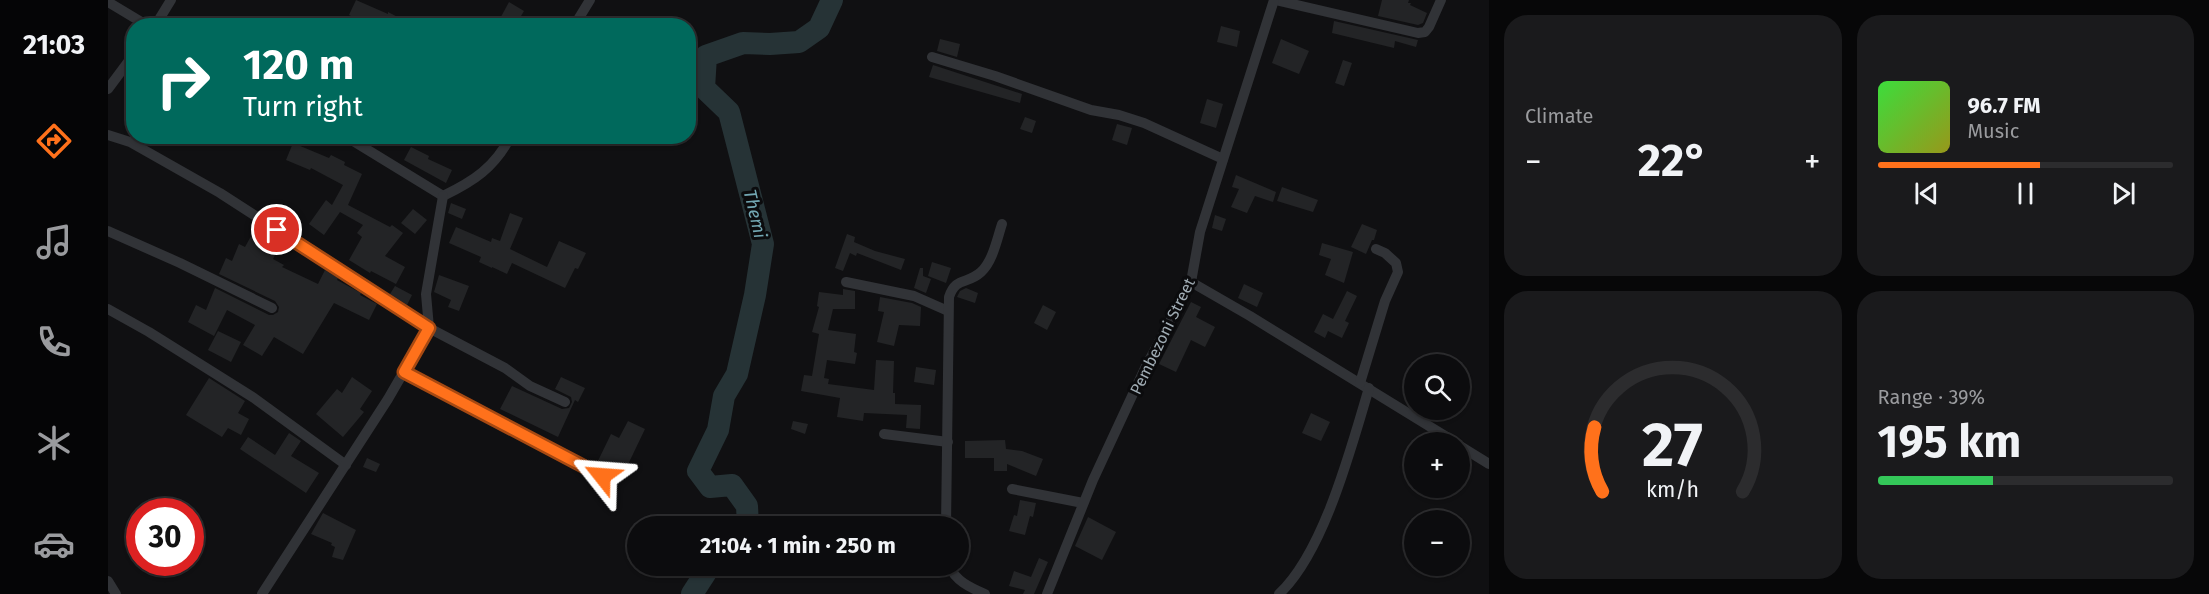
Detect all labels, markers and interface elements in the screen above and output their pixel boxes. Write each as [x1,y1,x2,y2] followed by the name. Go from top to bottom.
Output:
[23,29,85,61] text: 21:03
[243,40,354,90] text: 120 m
[144,42,222,120] icon: right
[243,91,363,123] text: Turn right
[1968,92,2040,119] text: 96.7 FM
[1525,104,1593,128] text: Climate
[1968,119,2019,143] text: Music
[33,120,75,162] icon: directions
[1638,134,1708,188] text: 22°
[1525,142,1542,182] text: −
[1804,142,1820,182] text: +
[1910,177,1943,210] icon: previous
[2009,177,2042,210] icon: pause
[2107,177,2140,210] icon: next
[739,188,771,240] water label: Themi
[251,204,302,255] pin
[260,213,293,246] icon: arrive
[33,221,75,263] icon: music
[1126,275,1199,398] street label: Pembezoni Street
[33,321,75,363] icon: phone
[1404,354,1470,576] map controls
[1404,354,1470,420] button: search
[1878,385,1985,409] text: Range · 39%
[1642,408,1703,483] text: 27
[1878,415,2021,469] text: 195 km
[33,422,75,464] icon: climate
[1404,432,1470,498] button: +
[570,444,634,508] position arrow
[1646,477,1699,503] text: km/h
[126,498,204,576] speed limit sign: 30
[1404,510,1470,576] button: −
[33,523,75,565] icon: car
[700,532,896,559] text: 21:04 · 1 min · 250 m

